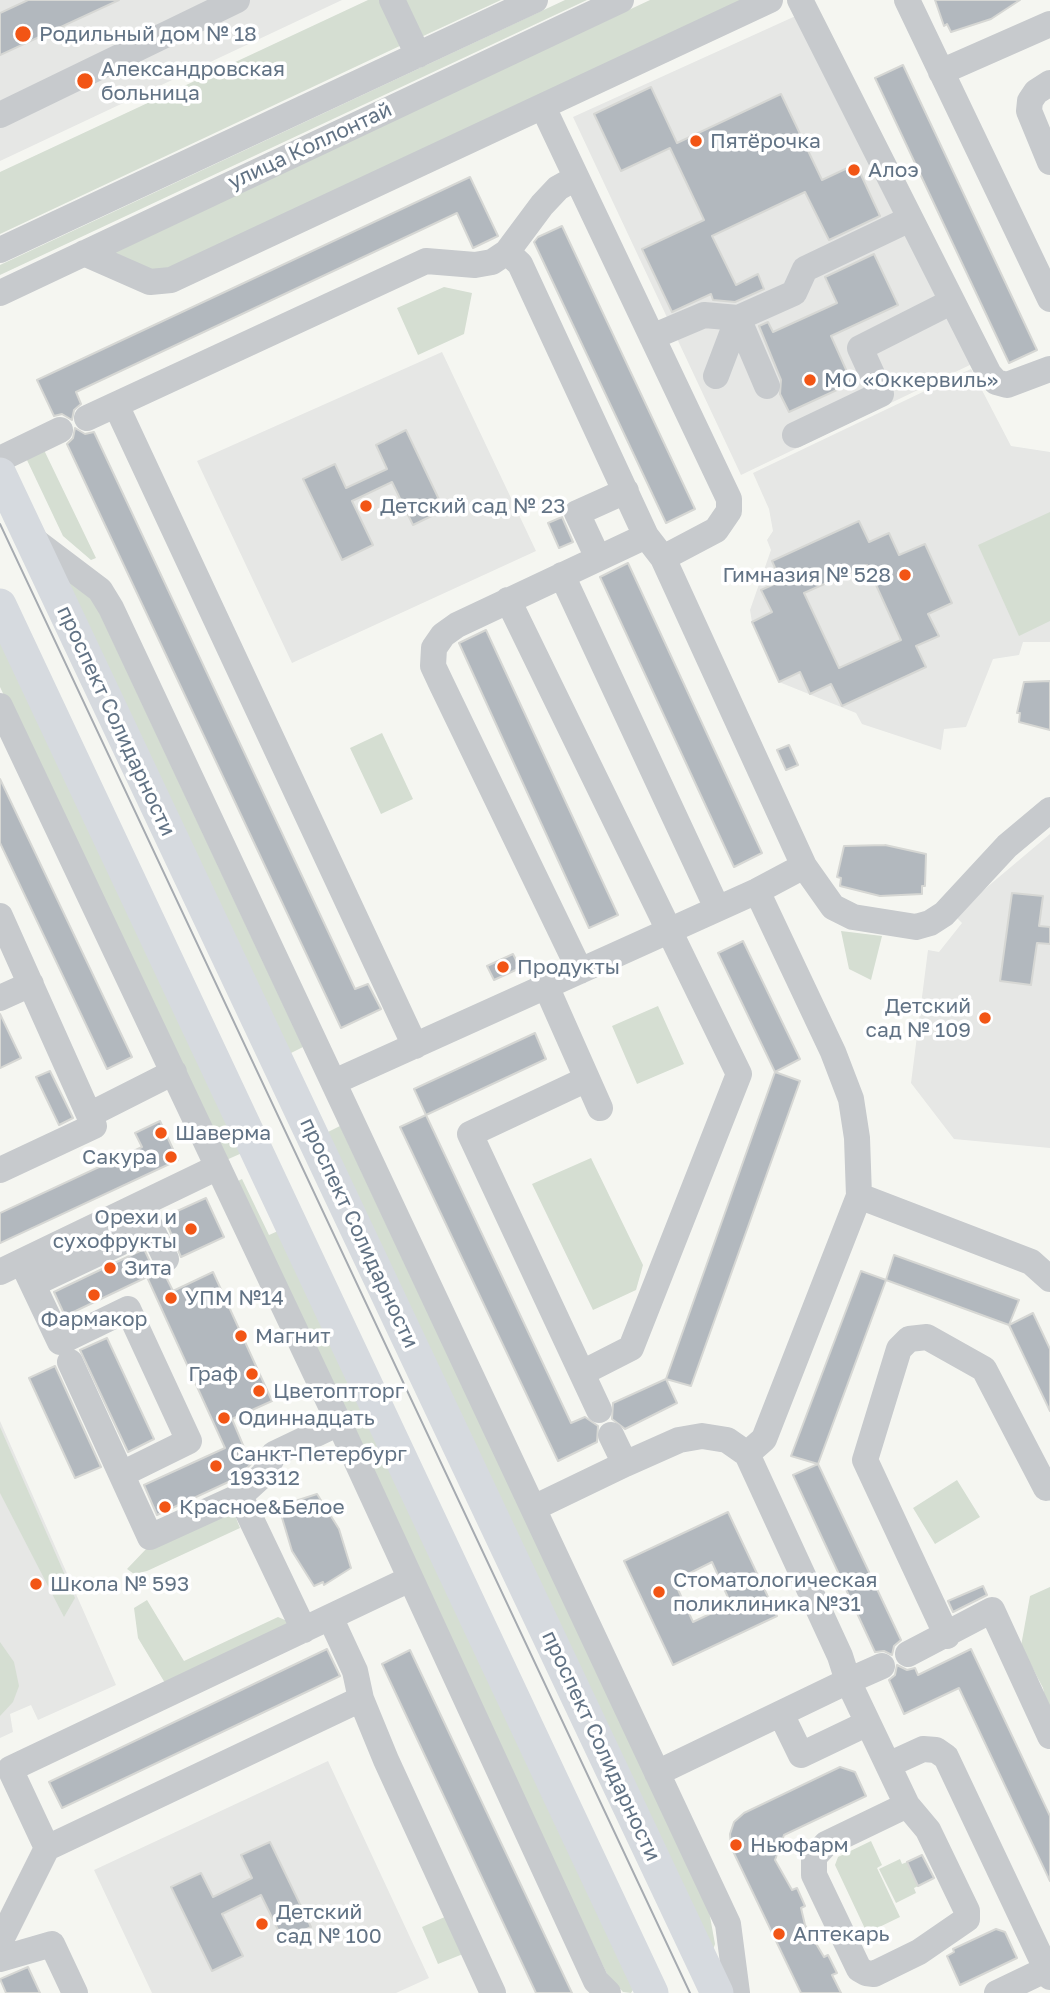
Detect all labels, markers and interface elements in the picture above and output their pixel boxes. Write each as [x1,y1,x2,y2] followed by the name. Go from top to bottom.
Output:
[39,21,257,47] place label: Родильный дом № 18
[13,24,33,44] marker: Родильный дом № 18
[101,56,285,106] place label: Александровская больница
[75,71,95,91] marker: Александровская больница
[224,97,396,195] street label: улица Коллонтай
[710,128,821,154] place label: Пятёрочка
[688,133,704,149] marker: Пятёрочка
[868,157,919,183] place label: Алоэ
[846,162,862,178] marker: Алоэ
[824,367,998,393] place label: МО «Оккервиль»
[802,372,818,388] marker: МО «Оккервиль»
[380,493,566,519] place label: Детский сад № 23
[358,498,374,514] marker: Детский сад № 23
[722,562,891,588] place label: Гимназия № 528
[897,567,913,583] marker: Гимназия № 528
[51,602,181,840] street label: проспект Солидарности
[517,954,620,980] place label: Продукты
[495,959,511,975] marker: Продукты
[866,993,971,1043] place label: Детский сад № 109
[977,1010,993,1026] marker: Детский сад № 109
[294,1114,424,1352] street label: проспект Солидарности
[175,1120,271,1146] place label: Шаверма
[153,1125,169,1141] marker: Шаверма
[82,1144,157,1170] place label: Сакура
[163,1149,179,1165] marker: Сакура
[53,1204,177,1254] place label: Орехи и сухофрукты
[183,1221,199,1237] marker: Орехи и сухофрукты
[124,1255,172,1281] place label: Зита
[102,1260,118,1276] marker: Зита
[185,1285,284,1311] place label: УПМ №14
[86,1287,102,1303] marker: Фармакор
[163,1290,179,1306] marker: УПМ №14
[41,1306,147,1332] place label: Фармакор
[255,1323,330,1349] place label: Магнит
[233,1328,249,1344] marker: Магнит
[188,1361,238,1387] place label: Граф
[244,1366,260,1382] marker: Граф
[273,1378,404,1404] place label: Цветоптторг
[251,1383,267,1399] marker: Цветоптторг
[238,1405,375,1431] place label: Одиннадцать
[216,1410,232,1426] marker: Одиннадцать
[230,1441,407,1491] place label: Санкт-Петербург 193312
[208,1458,224,1474] marker: Санкт-Петербург 193312
[179,1494,345,1520] place label: Красное&Белое
[157,1499,173,1515] marker: Красное&Белое
[673,1567,878,1617] place label: Стоматологическая поликлиника №31
[50,1571,189,1597] place label: Школа № 593
[28,1576,44,1592] marker: Школа № 593
[651,1584,667,1600] marker: Стоматологическая поликлиника №31
[536,1627,666,1865] street label: проспект Солидарности
[750,1832,849,1858] place label: Ньюфарм
[728,1837,744,1853] marker: Ньюфарм
[276,1899,382,1949] place label: Детский сад № 100
[254,1916,270,1932] marker: Детский сад № 100
[793,1921,890,1947] place label: Аптекарь
[771,1926,787,1942] marker: Аптекарь

